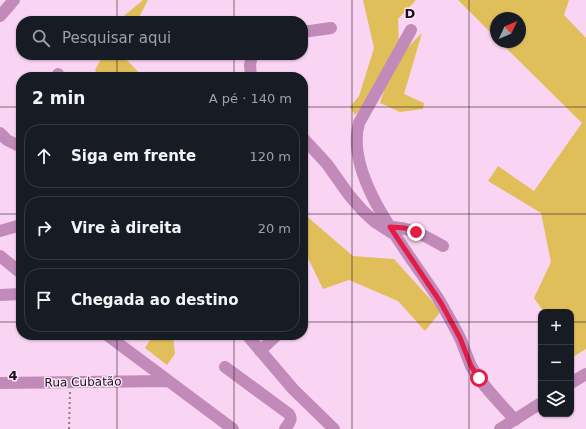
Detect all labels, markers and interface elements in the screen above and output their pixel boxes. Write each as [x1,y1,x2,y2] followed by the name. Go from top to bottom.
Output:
[405,6,416,21] text: D
[490,12,526,48] north arrow
[16,16,308,60] search box
[30,27,52,49] icon: search
[62,29,171,47] text: Pesquisar aqui
[32,88,85,108] text: 2 min
[209,91,292,106] text: A pé · 140 m
[33,145,55,167] icon: ahead
[71,147,196,165] text: Siga em frente
[249,149,291,164] text: 120 m
[33,217,55,239] icon: right
[71,219,182,237] text: Vire à direita
[258,221,291,236] text: 20 m
[407,223,425,241] route end
[33,289,55,311] icon: arrive
[71,291,239,309] text: Chegada ao destino
[538,309,574,417] map controls
[538,309,574,345] button: +
[538,345,574,381] button: −
[8,368,18,383] text: 4
[470,369,488,387] route start
[44,374,122,390] street label: Rua Cubatão
[538,381,574,417] button: layers

